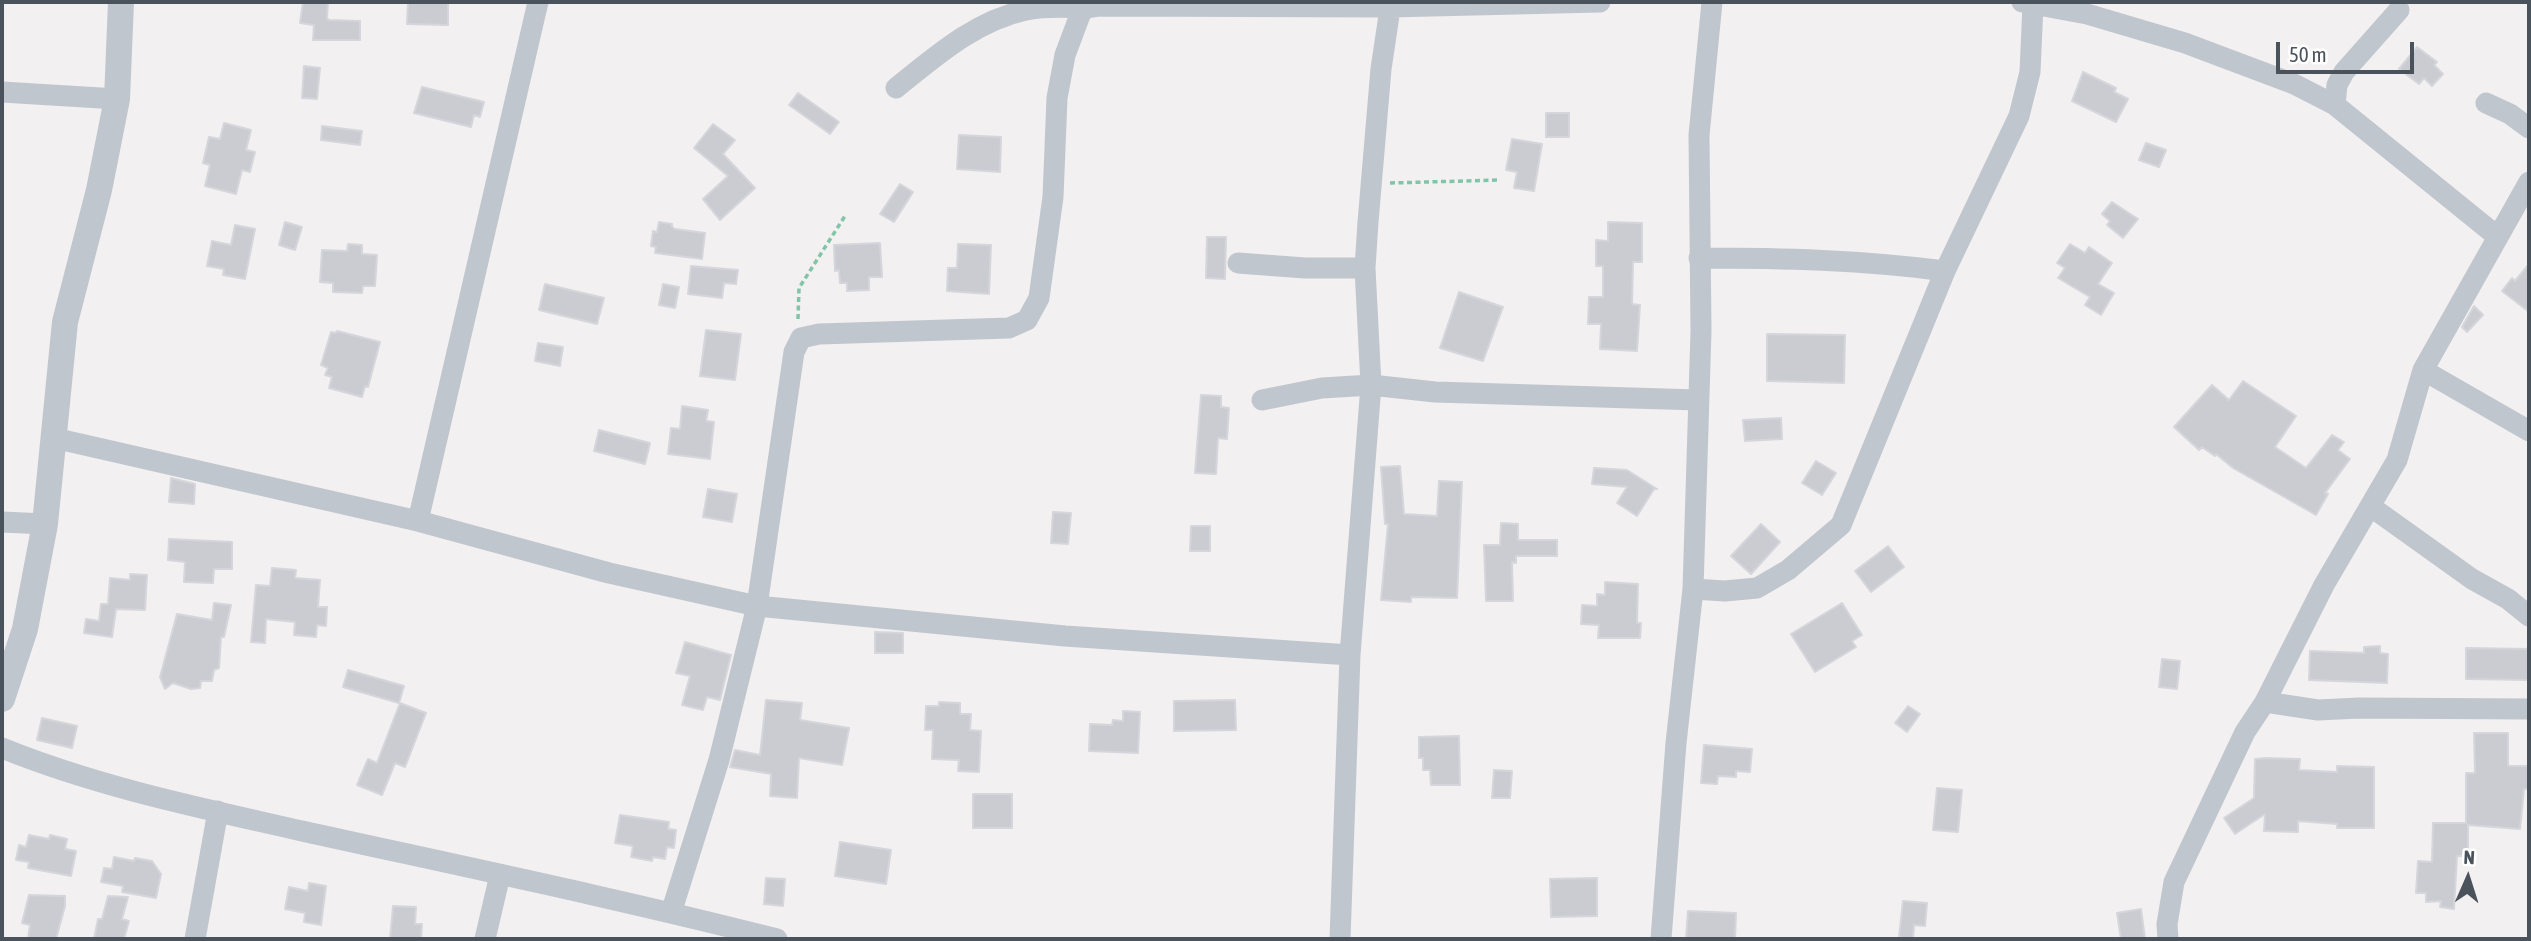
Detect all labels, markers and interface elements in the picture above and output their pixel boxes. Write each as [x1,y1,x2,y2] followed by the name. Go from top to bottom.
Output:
[2279,28,2417,72] scale bar
[2289,42,2327,66] text: 50 m
[2433,843,2503,913] north arrow
[2463,846,2475,868] text: N

